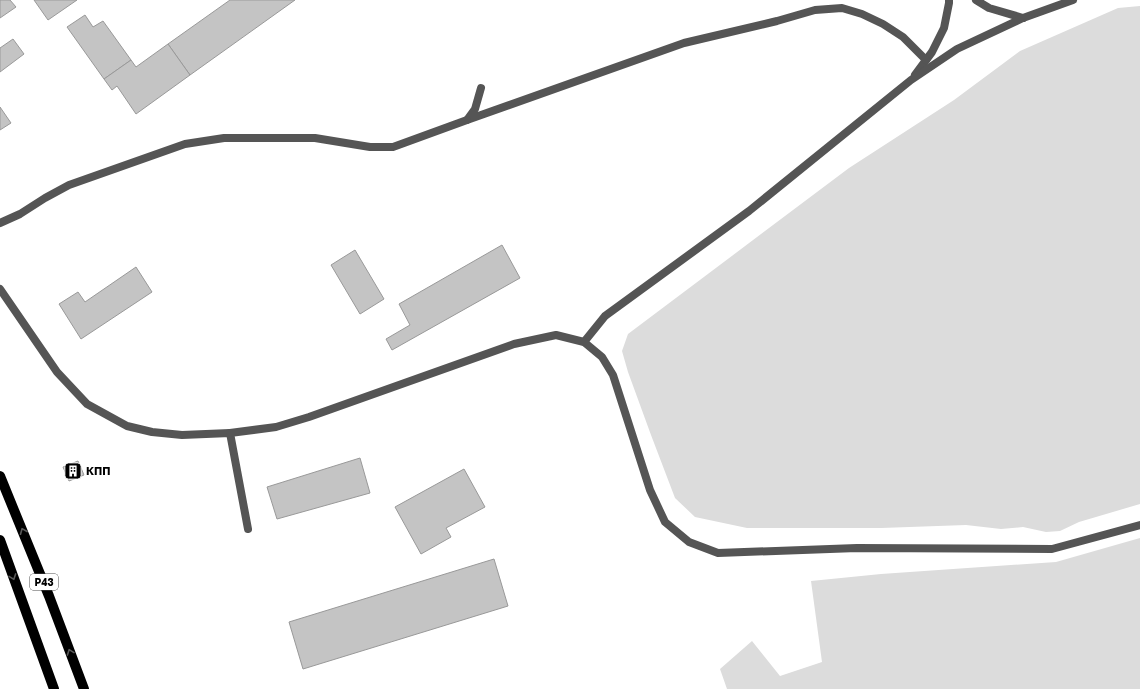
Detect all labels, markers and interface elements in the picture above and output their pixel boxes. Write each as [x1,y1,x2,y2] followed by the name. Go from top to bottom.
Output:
[63,461,83,481] building icon: КПП
[86,464,111,477] place label: КПП
[20,528,28,535] one-way arrow
[9,573,17,580] one-way arrow
[30,574,58,590] road number: Р43
[67,649,75,656] one-way arrow

